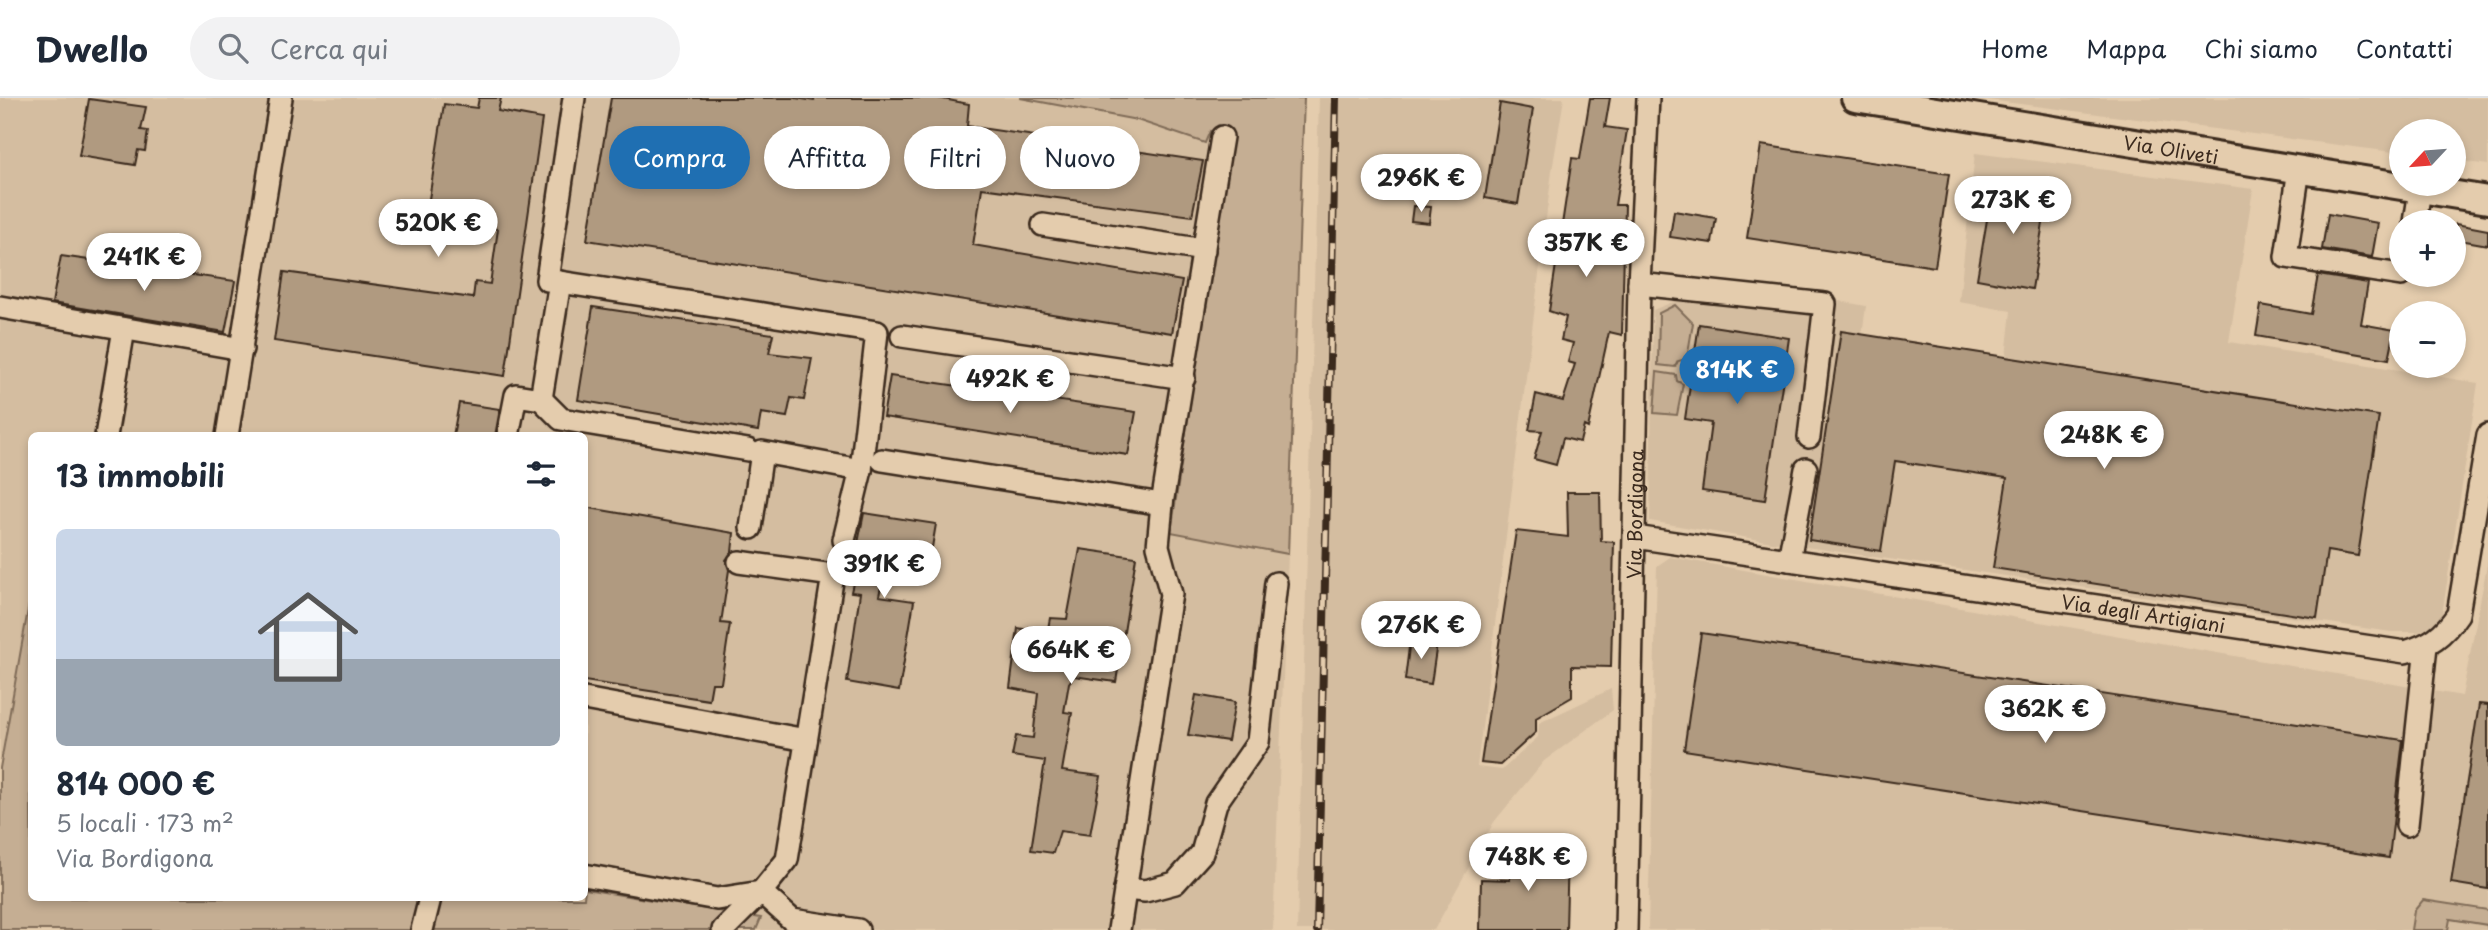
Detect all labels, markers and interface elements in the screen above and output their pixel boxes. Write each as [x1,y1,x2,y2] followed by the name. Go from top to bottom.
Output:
[190,17,680,80] search box
[35,23,148,73] text: Dwello
[214,29,252,67] icon: search
[270,29,389,68] text: Cerca qui
[1982,30,2048,66] text: Home
[2086,30,2166,66] text: Mappa
[2204,30,2318,66] text: Chi siamo
[2356,30,2453,66] text: Contatti
[2389,119,2466,196] north arrow
[2389,119,2466,378] map controls
[609,126,750,189] chip: Compra
[764,126,890,189] chip: Affitta
[904,126,1006,189] chip: Filtri
[1020,126,1140,189] chip: Nuovo
[2121,127,2221,170] street label: Via Oliveti
[1364,155,1478,214] pin: 296K €
[1377,159,1465,194] text: 296K €
[1956,176,2070,236] pin: 273K €
[1970,181,2056,216] text: 273K €
[381,200,495,259] pin: 520K €
[395,204,481,239] text: 520K €
[2389,210,2466,287] button: +
[1529,220,1643,279] pin: 357K €
[1544,224,1628,259] text: 357K €
[87,234,201,293] pin: 241K €
[102,238,186,273] text: 241K €
[2389,301,2466,378] button: −
[1680,346,1794,406] pin: 814K €
[1695,351,1779,386] text: 814K €
[953,356,1067,415] pin: 492K €
[966,360,1054,395] text: 492K €
[2047,412,2161,471] pin: 248K €
[2060,416,2148,451] text: 248K €
[1619,449,1650,579] street label: Via Bordigona
[56,452,225,497] text: 13 immobili
[522,455,560,493] icon: filters
[827,540,941,600] pin: 391K €
[843,545,925,580] text: 391K €
[245,574,371,700] icon: home
[2059,587,2227,639] street label: Via degli Artigiani
[1364,602,1478,661] pin: 276K €
[1377,606,1465,641] text: 276K €
[1014,626,1128,686] pin: 664K €
[1027,631,1115,666] text: 664K €
[1988,686,2102,745] pin: 362K €
[2001,690,2089,725] text: 362K €
[56,760,215,805] text: 814 000 €
[56,805,234,840] text: 5 locali · 173 m²
[1471,834,1585,893] pin: 748K €
[1485,838,1571,873] text: 748K €
[56,840,213,875] text: Via Bordigona

